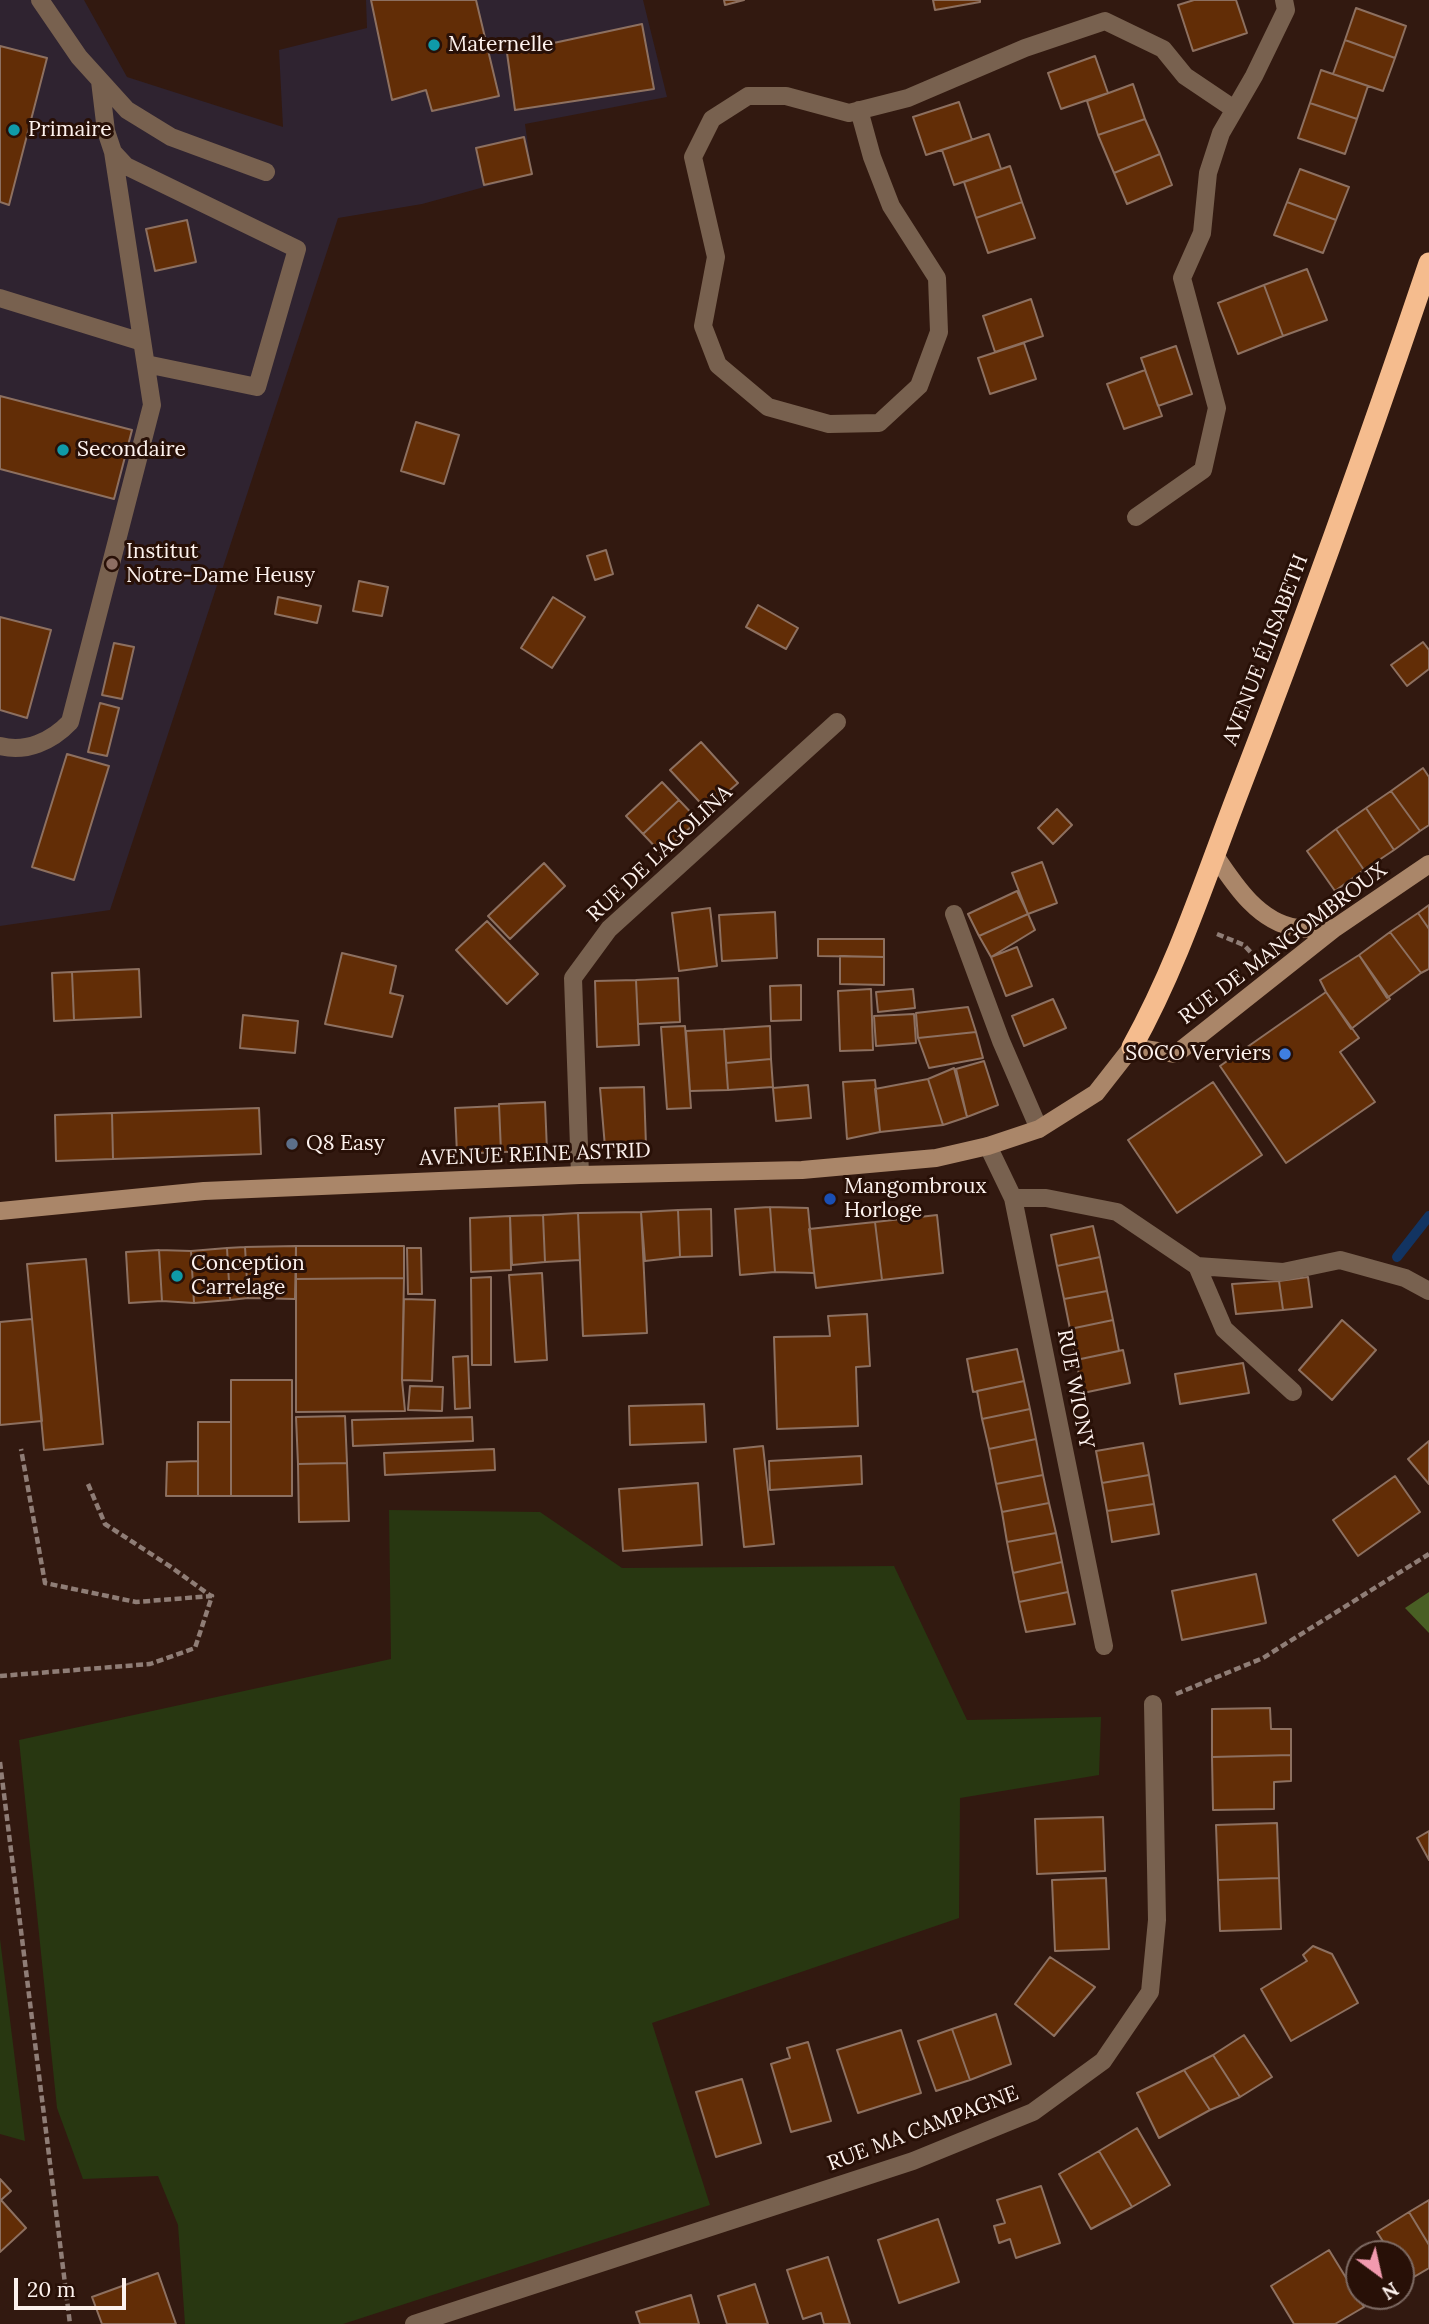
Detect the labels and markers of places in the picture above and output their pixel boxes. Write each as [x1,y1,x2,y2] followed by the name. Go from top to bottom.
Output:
[448,32,554,58] place label: Maternelle
[426,37,442,53] marker: Maternelle
[28,117,112,143] place label: Primaire
[6,122,22,138] marker: Primaire
[77,437,186,463] place label: Secondaire
[55,442,71,458] marker: Secondaire
[126,539,315,589] place label: Institut Notre-Dame Heusy
[104,556,120,572] marker: Institut Notre-Dame Heusy
[1125,1041,1271,1067] place label: SOCO Verviers
[1277,1046,1293,1062] marker: SOCO Verviers
[306,1131,385,1157] place label: Q8 Easy
[284,1136,300,1152] marker: Q8 Easy
[844,1174,987,1224] place label: Mangombroux Horloge
[822,1191,838,1207] marker: Mangombroux Horloge
[191,1251,305,1301] place label: Conception Carrelage
[169,1268,185,1284] marker: Conception Carrelage

